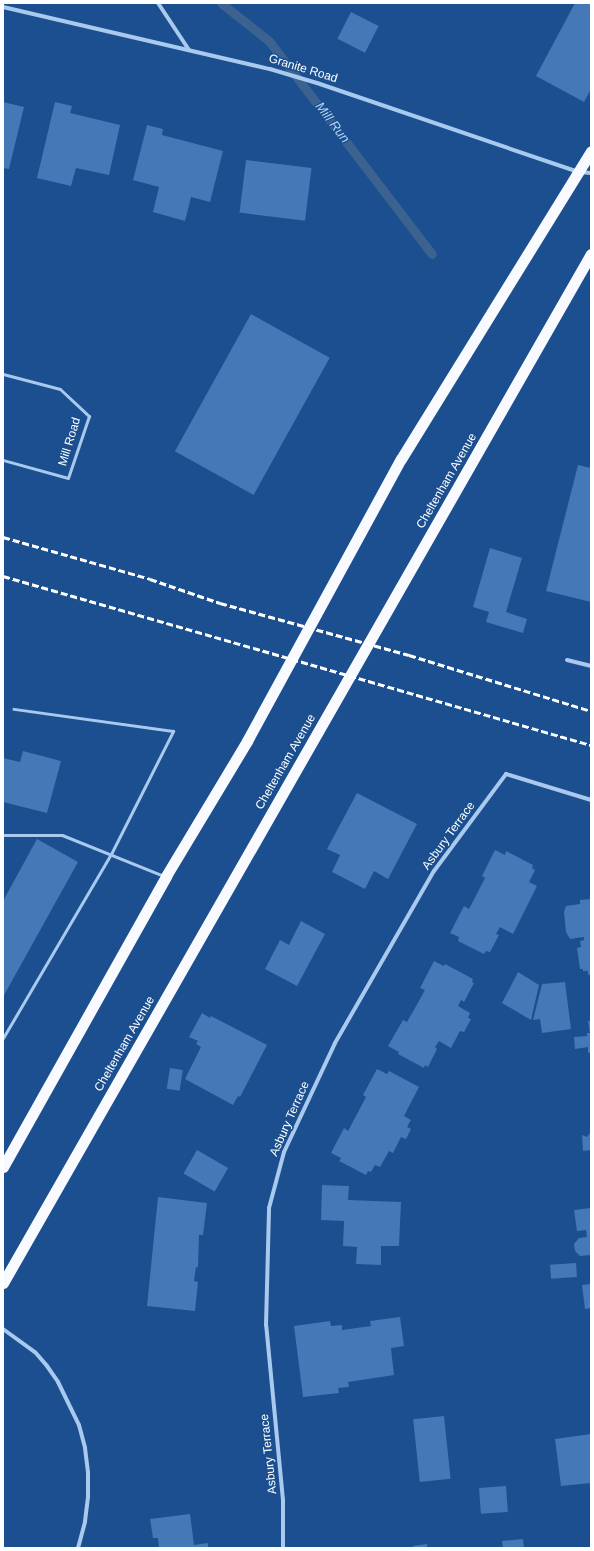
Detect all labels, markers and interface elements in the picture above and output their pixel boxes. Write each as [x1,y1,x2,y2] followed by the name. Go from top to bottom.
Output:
[267,52,339,86] street label: Granite Road
[312,100,352,146] water label: Mill Run
[56,416,84,468] street label: Mill Road
[414,430,480,532] street label: Cheltenham Avenue
[253,711,319,813] street label: Cheltenham Avenue
[419,799,479,873] street label: Asbury Terrace
[92,993,158,1095] street label: Cheltenham Avenue
[267,1079,313,1159] street label: Asbury Terrace
[258,1413,280,1495] street label: Asbury Terrace

